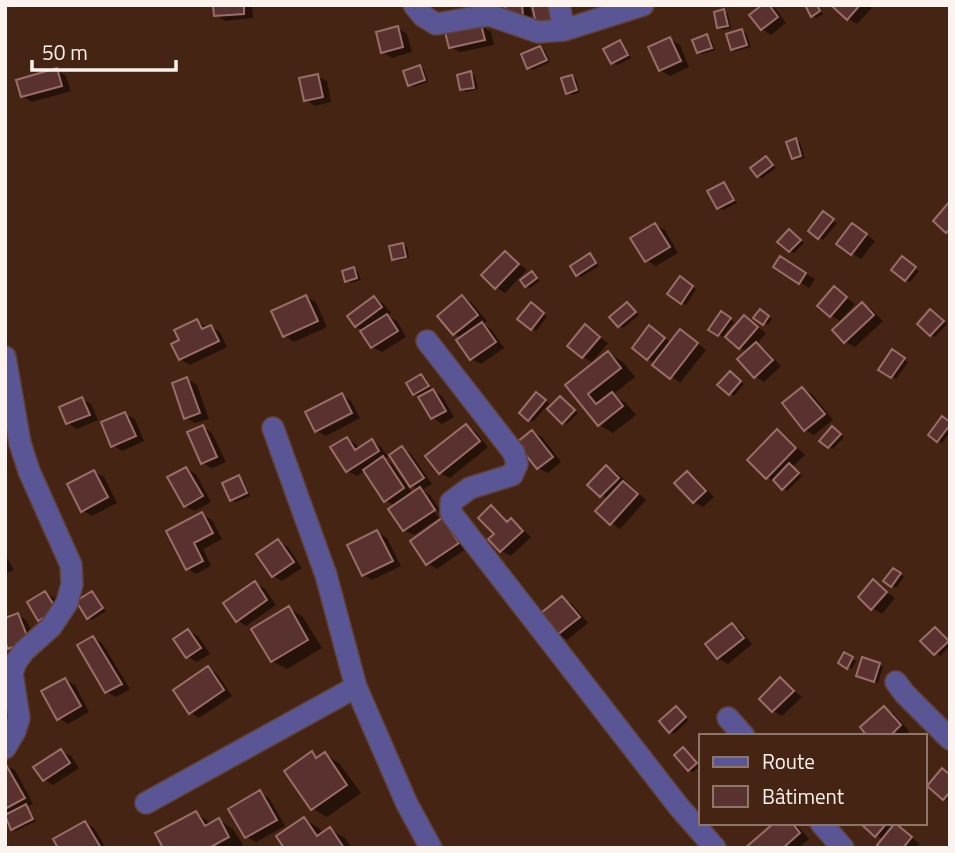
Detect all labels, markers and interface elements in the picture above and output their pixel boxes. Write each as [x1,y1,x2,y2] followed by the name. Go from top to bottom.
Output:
[32,28,175,72] scale bar
[42,36,88,68] text: 50 m
[699,734,927,825] legend
[762,745,815,777] text: Route
[762,780,845,812] text: Bâtiment

